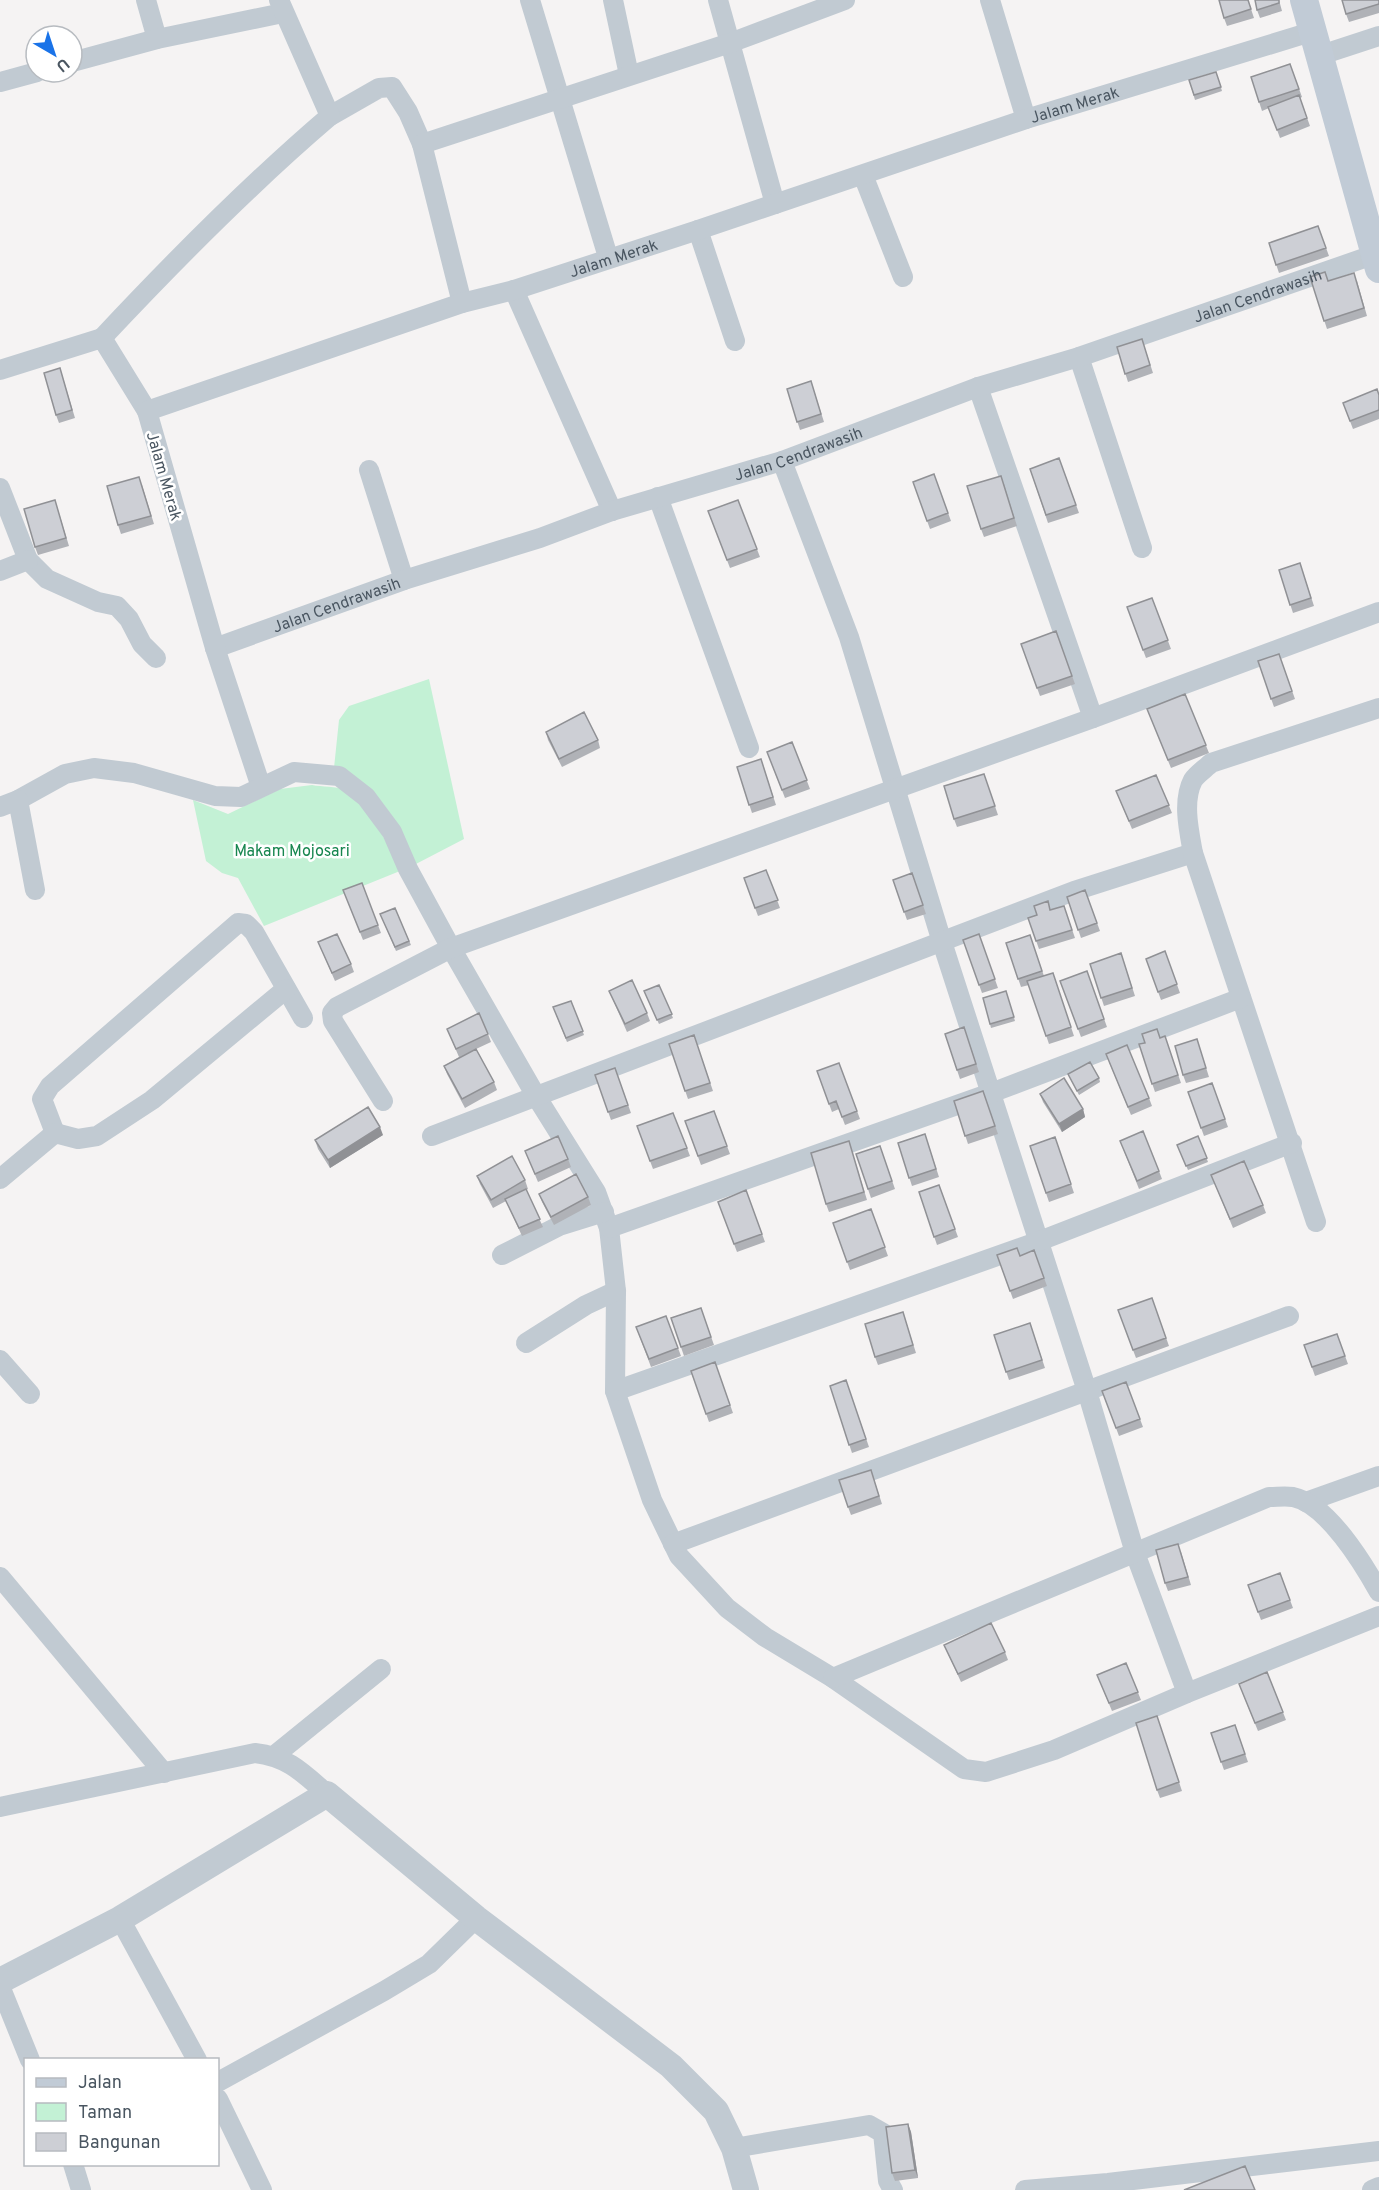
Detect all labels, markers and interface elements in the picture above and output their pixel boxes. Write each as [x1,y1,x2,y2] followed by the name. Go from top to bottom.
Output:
[24,24,84,84] north arrow
[51,53,73,75] text: U
[1028,83,1122,129] street label: Jalam Merak
[567,236,661,283] street label: Jalam Merak
[1191,266,1325,329] street label: Jalan Cendrawasih
[732,423,866,487] street label: Jalan Cendrawasih
[141,430,185,523] street label: Jalam Merak
[270,574,404,638] street label: Jalan Cendrawasih
[234,842,350,862] park label: Makam Mojosari
[24,2058,219,2166] legend
[78,2072,122,2095] text: Jalan
[78,2102,132,2125] text: Taman
[78,2132,161,2155] text: Bangunan

